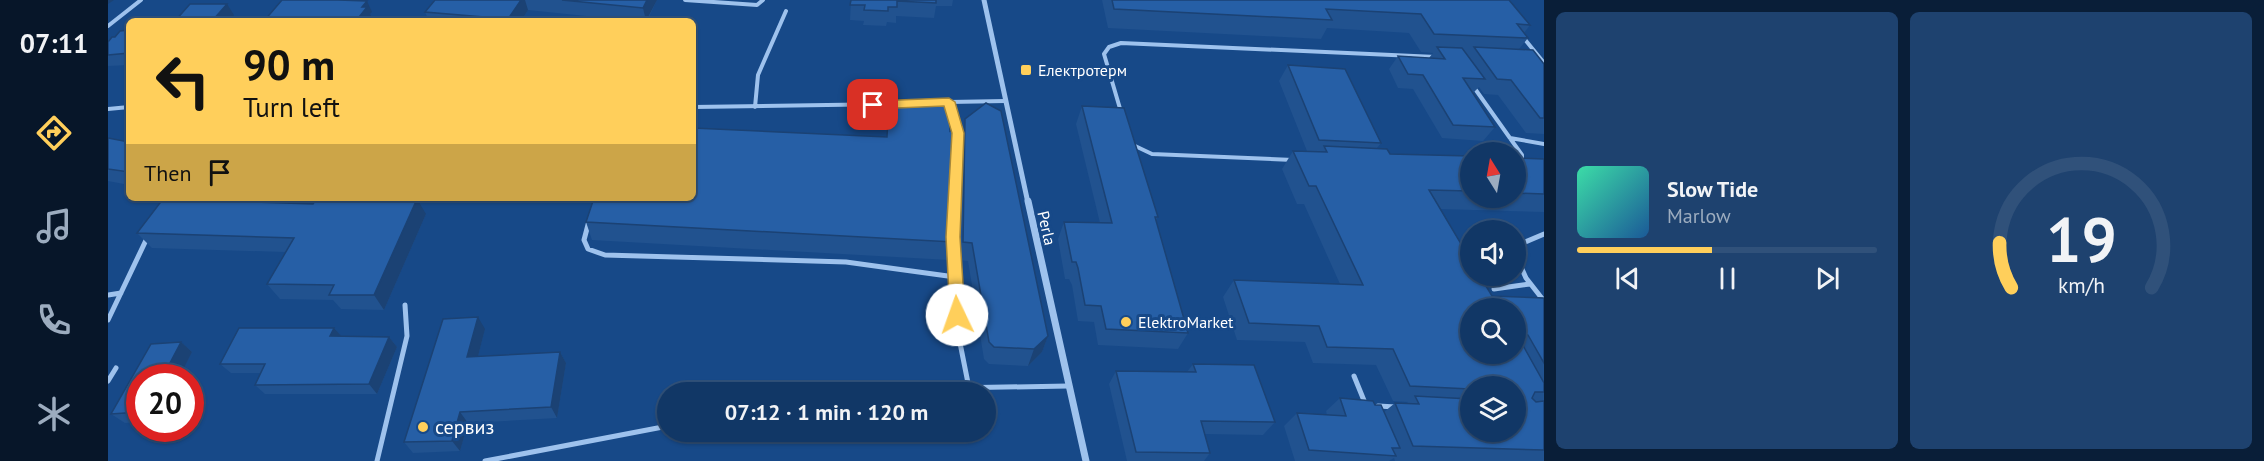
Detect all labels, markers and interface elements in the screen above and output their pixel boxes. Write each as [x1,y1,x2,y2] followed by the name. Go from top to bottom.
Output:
[20,26,88,60] text: 07:11
[243,37,335,92] text: 90 m
[144,42,222,120] icon: left
[1038,60,1127,80] place label: Електротерм
[1019,63,1033,77] marker: Електротерм
[847,79,898,130] pin
[856,88,889,121] icon: arrive
[243,90,340,124] text: Turn left
[33,112,75,154] icon: directions
[1460,142,1526,208] north arrow
[1460,142,1526,442] map controls
[203,156,236,189] icon: arrive
[144,159,191,187] text: Then
[1667,175,1758,203] text: Slow Tide
[2046,198,2116,279] text: 19
[1667,203,1731,229] text: Marlow
[33,205,75,247] icon: music
[1033,209,1061,247] street label: Perla
[1460,220,1526,286] button: sound
[1611,262,1644,295] icon: previous
[1711,262,1744,295] icon: pause
[1811,262,1844,295] icon: next
[2057,271,2104,299] text: km/h
[925,283,989,347] position arrow
[1460,298,1526,364] button: search
[33,299,75,341] icon: phone
[1138,312,1234,332] place label: ElektroMarket
[1119,315,1133,329] marker: ElektroMarket
[126,364,204,442] speed limit sign: 20
[1460,376,1526,442] button: layers
[33,393,75,435] icon: climate
[725,398,928,426] text: 07:12 · 1 min · 120 m
[435,414,494,440] place label: сервиз
[416,420,430,434] marker: сервиз

